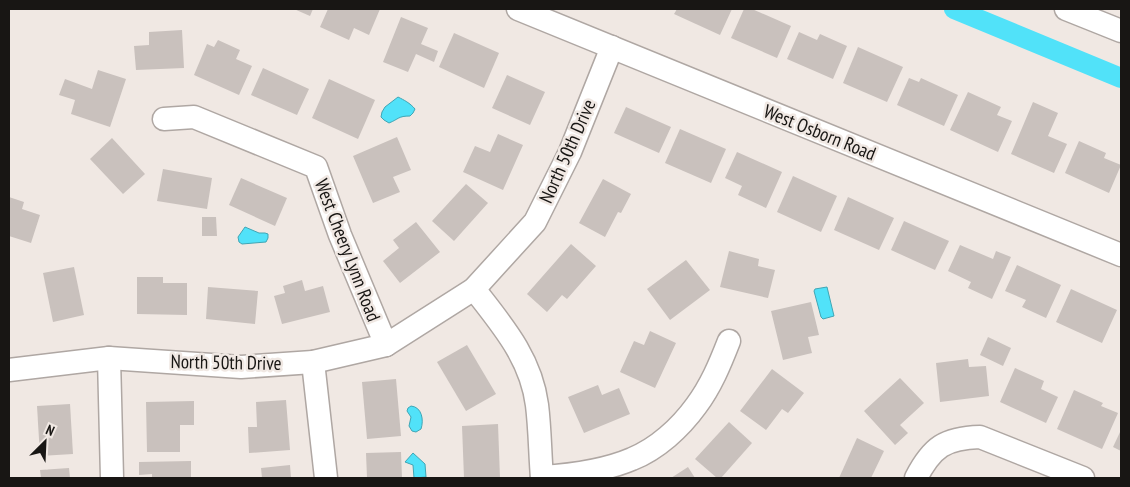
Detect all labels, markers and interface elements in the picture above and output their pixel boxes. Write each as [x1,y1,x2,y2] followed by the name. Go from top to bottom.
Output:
[533,95,601,207] street label: North 50th Drive
[760,99,880,165] street label: West Osborn Road
[310,175,386,325] street label: West Cheery Lynn Road
[170,349,282,375] street label: North 50th Drive
[20,417,70,467] north arrow
[43,420,57,440] text: N

